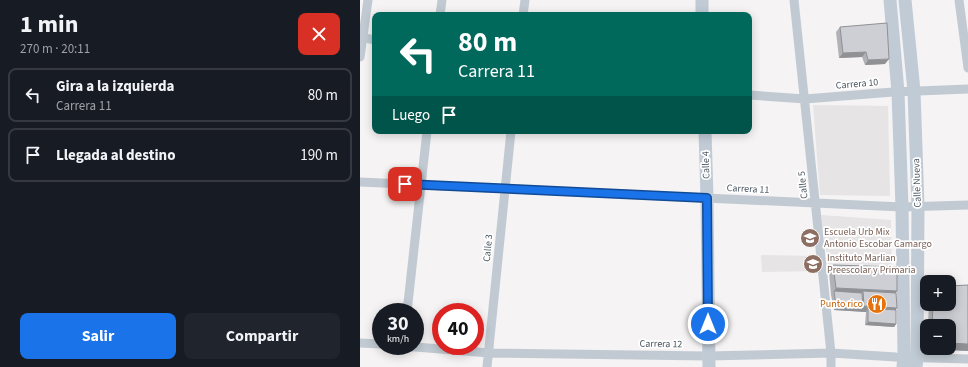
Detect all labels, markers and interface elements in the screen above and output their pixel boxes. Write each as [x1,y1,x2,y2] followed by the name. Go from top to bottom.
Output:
[20,7,78,42] text: 1 min
[298,13,340,55] button: close
[458,22,517,62] text: 80 m
[392,28,444,80] icon: left
[20,40,90,58] text: 270 m · 20:11
[458,59,535,84] text: Carrera 11
[835,75,879,93] street label: Carrera 10
[56,76,175,97] text: Gira a la izquierda
[22,84,44,106] icon: left
[308,85,338,106] text: 80 m
[56,97,112,115] text: Carrera 11
[438,104,460,126] icon: arrive
[392,105,430,126] text: Luego
[22,144,44,166] icon: arrive
[56,145,176,166] text: Llegada al destino
[300,145,338,166] text: 190 m
[699,151,713,179] street label: Calle 4
[909,158,925,208] street label: Calle Nueva
[388,167,422,201] pin
[795,170,811,200] street label: Calle 5
[394,173,416,195] icon: arrive
[726,181,770,197] street label: Carrera 11
[824,225,932,251] place label: Escuela Urb Mix Antonio Escobar Camargo
[799,227,821,249] school or university icon: Escuela Urb Mix Antonio Escobar Camargo
[480,234,496,262] street label: Calle 3
[827,251,916,277] place label: Instituto Marlian Preescolar y Primaria
[802,253,824,275] school or university icon: Instituto Marlian Preescolar y Primaria
[920,275,956,355] map controls
[920,275,956,311] button: +
[866,293,888,315] restaurant icon: Punto rico
[820,297,863,311] place label: Punto rico
[432,303,484,355] speed limit sign: 40
[687,303,729,345] position arrow
[387,310,409,338] text: 30
[20,313,176,359] button: Salir
[184,313,340,359] button: Compartir
[920,319,956,355] button: −
[387,332,409,346] text: km/h
[639,337,683,351] street label: Carrera 12

